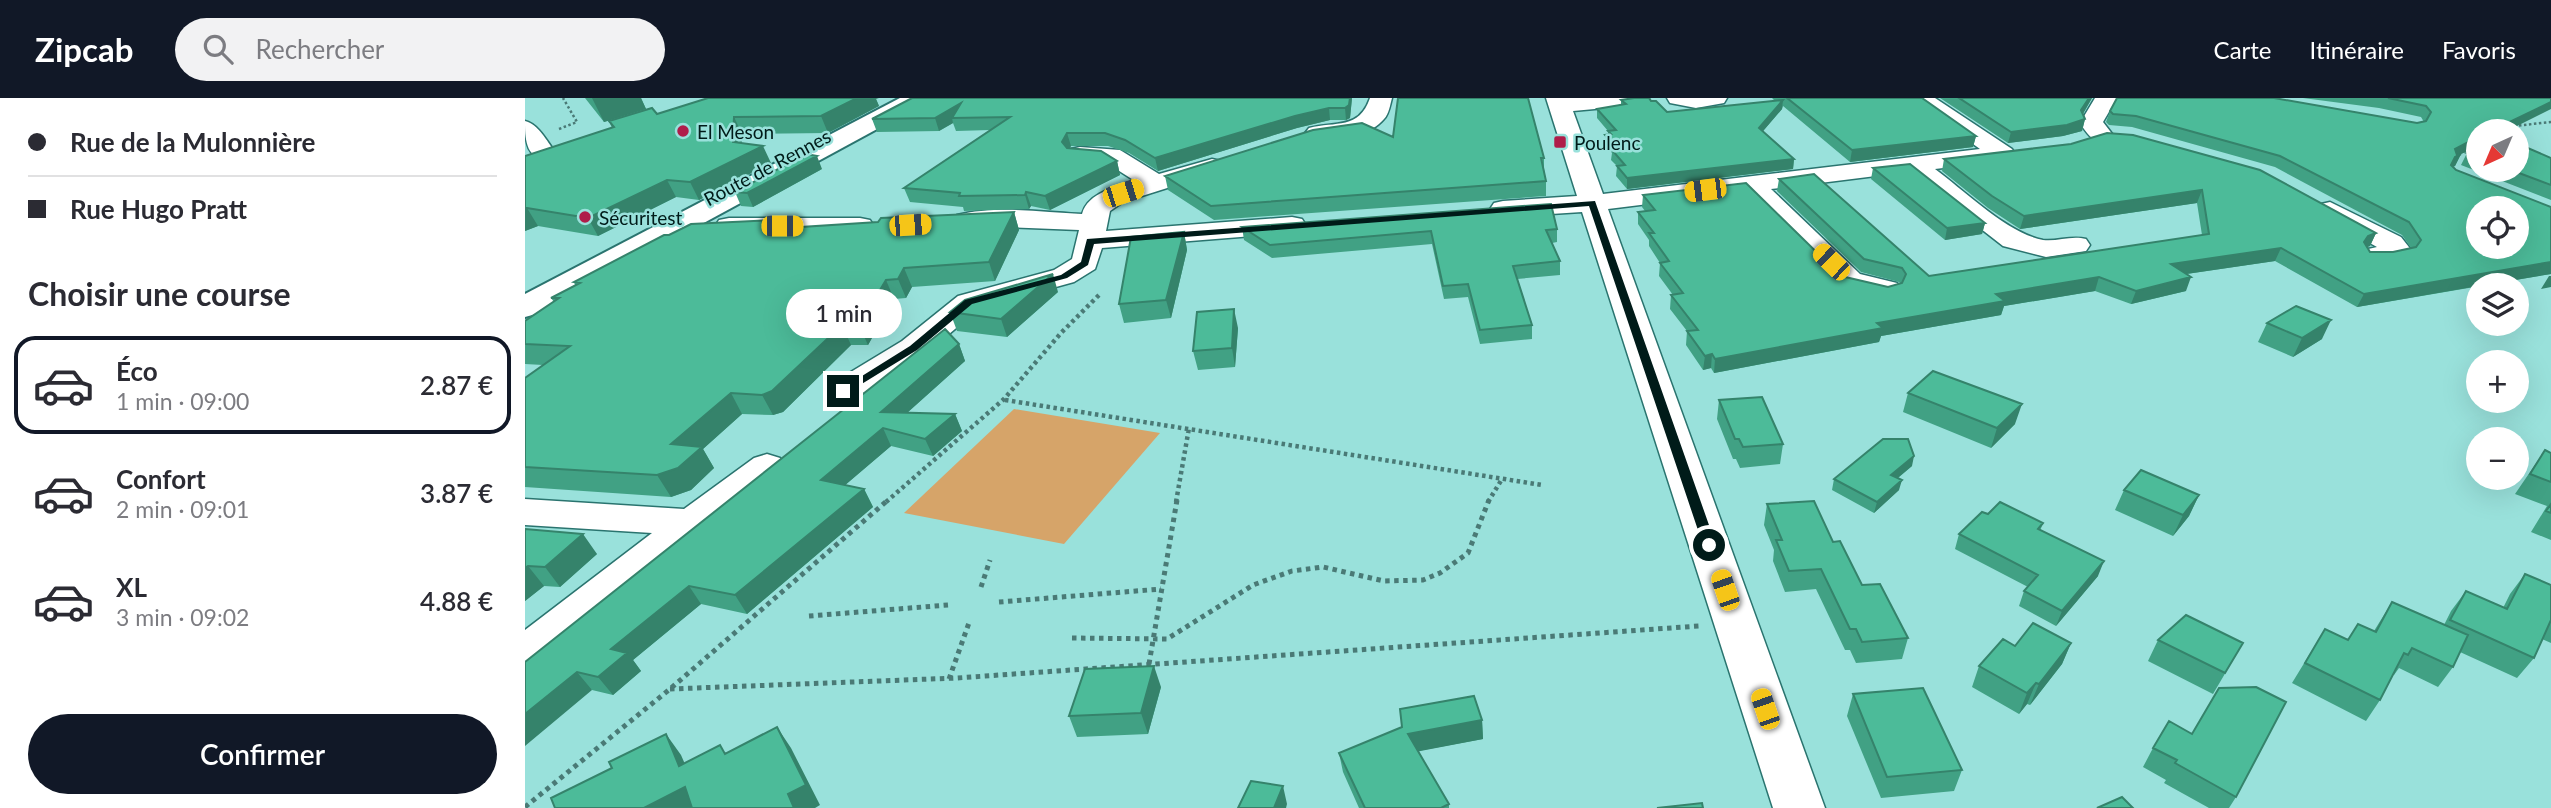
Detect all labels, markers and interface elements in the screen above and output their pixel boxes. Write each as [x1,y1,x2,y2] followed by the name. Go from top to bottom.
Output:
[175,18,665,81] search box
[35,29,133,69] text: Zipcab
[199,30,237,68] icon: search
[255,33,384,65] text: Rechercher
[2214,35,2272,64] text: Carte
[2310,35,2404,64] text: Itinéraire
[2442,35,2516,64] text: Favoris
[2466,119,2529,182] north arrow
[2466,119,2529,490] map controls
[697,120,774,143] place label: El Meson
[675,123,691,139] marker: El Meson
[700,124,834,210] street label: Route de Rennes
[70,126,315,158] text: Rue de la Mulonnière
[1574,131,1640,154] place label: Poulenc
[1552,134,1568,150] marker: Poulenc
[1100,177,1147,209] car
[1683,177,1728,203] car
[70,193,247,225] text: Rue Hugo Pratt
[2466,196,2529,259] button: locate
[599,206,682,229] place label: Sécuritest
[577,209,593,225] marker: Sécuritest
[889,213,932,237] car
[762,216,804,237] car
[1809,240,1854,284] car
[2466,273,2529,336] button: layers
[28,274,291,313] text: Choisir une course
[785,289,901,338] callout: 1 min
[816,299,872,327] text: 1 min
[2466,350,2529,413] button: +
[32,354,95,417] icon: car
[116,355,158,387] text: Éco
[420,369,493,401] text: 2.87 €
[827,375,859,407] route end
[116,387,249,415] text: 1 min · 09:00
[2466,427,2529,490] button: −
[32,462,95,525] icon: car
[116,463,206,495] text: Confort
[420,477,493,509] text: 3.87 €
[116,495,249,523] text: 2 min · 09:01
[1693,529,1725,561] route start
[1709,567,1742,613] car
[32,570,95,633] icon: car
[116,571,147,603] text: XL
[420,585,493,617] text: 4.88 €
[116,603,249,631] text: 3 min · 09:02
[1749,686,1782,732] car
[28,714,497,794] button: Confirmer

